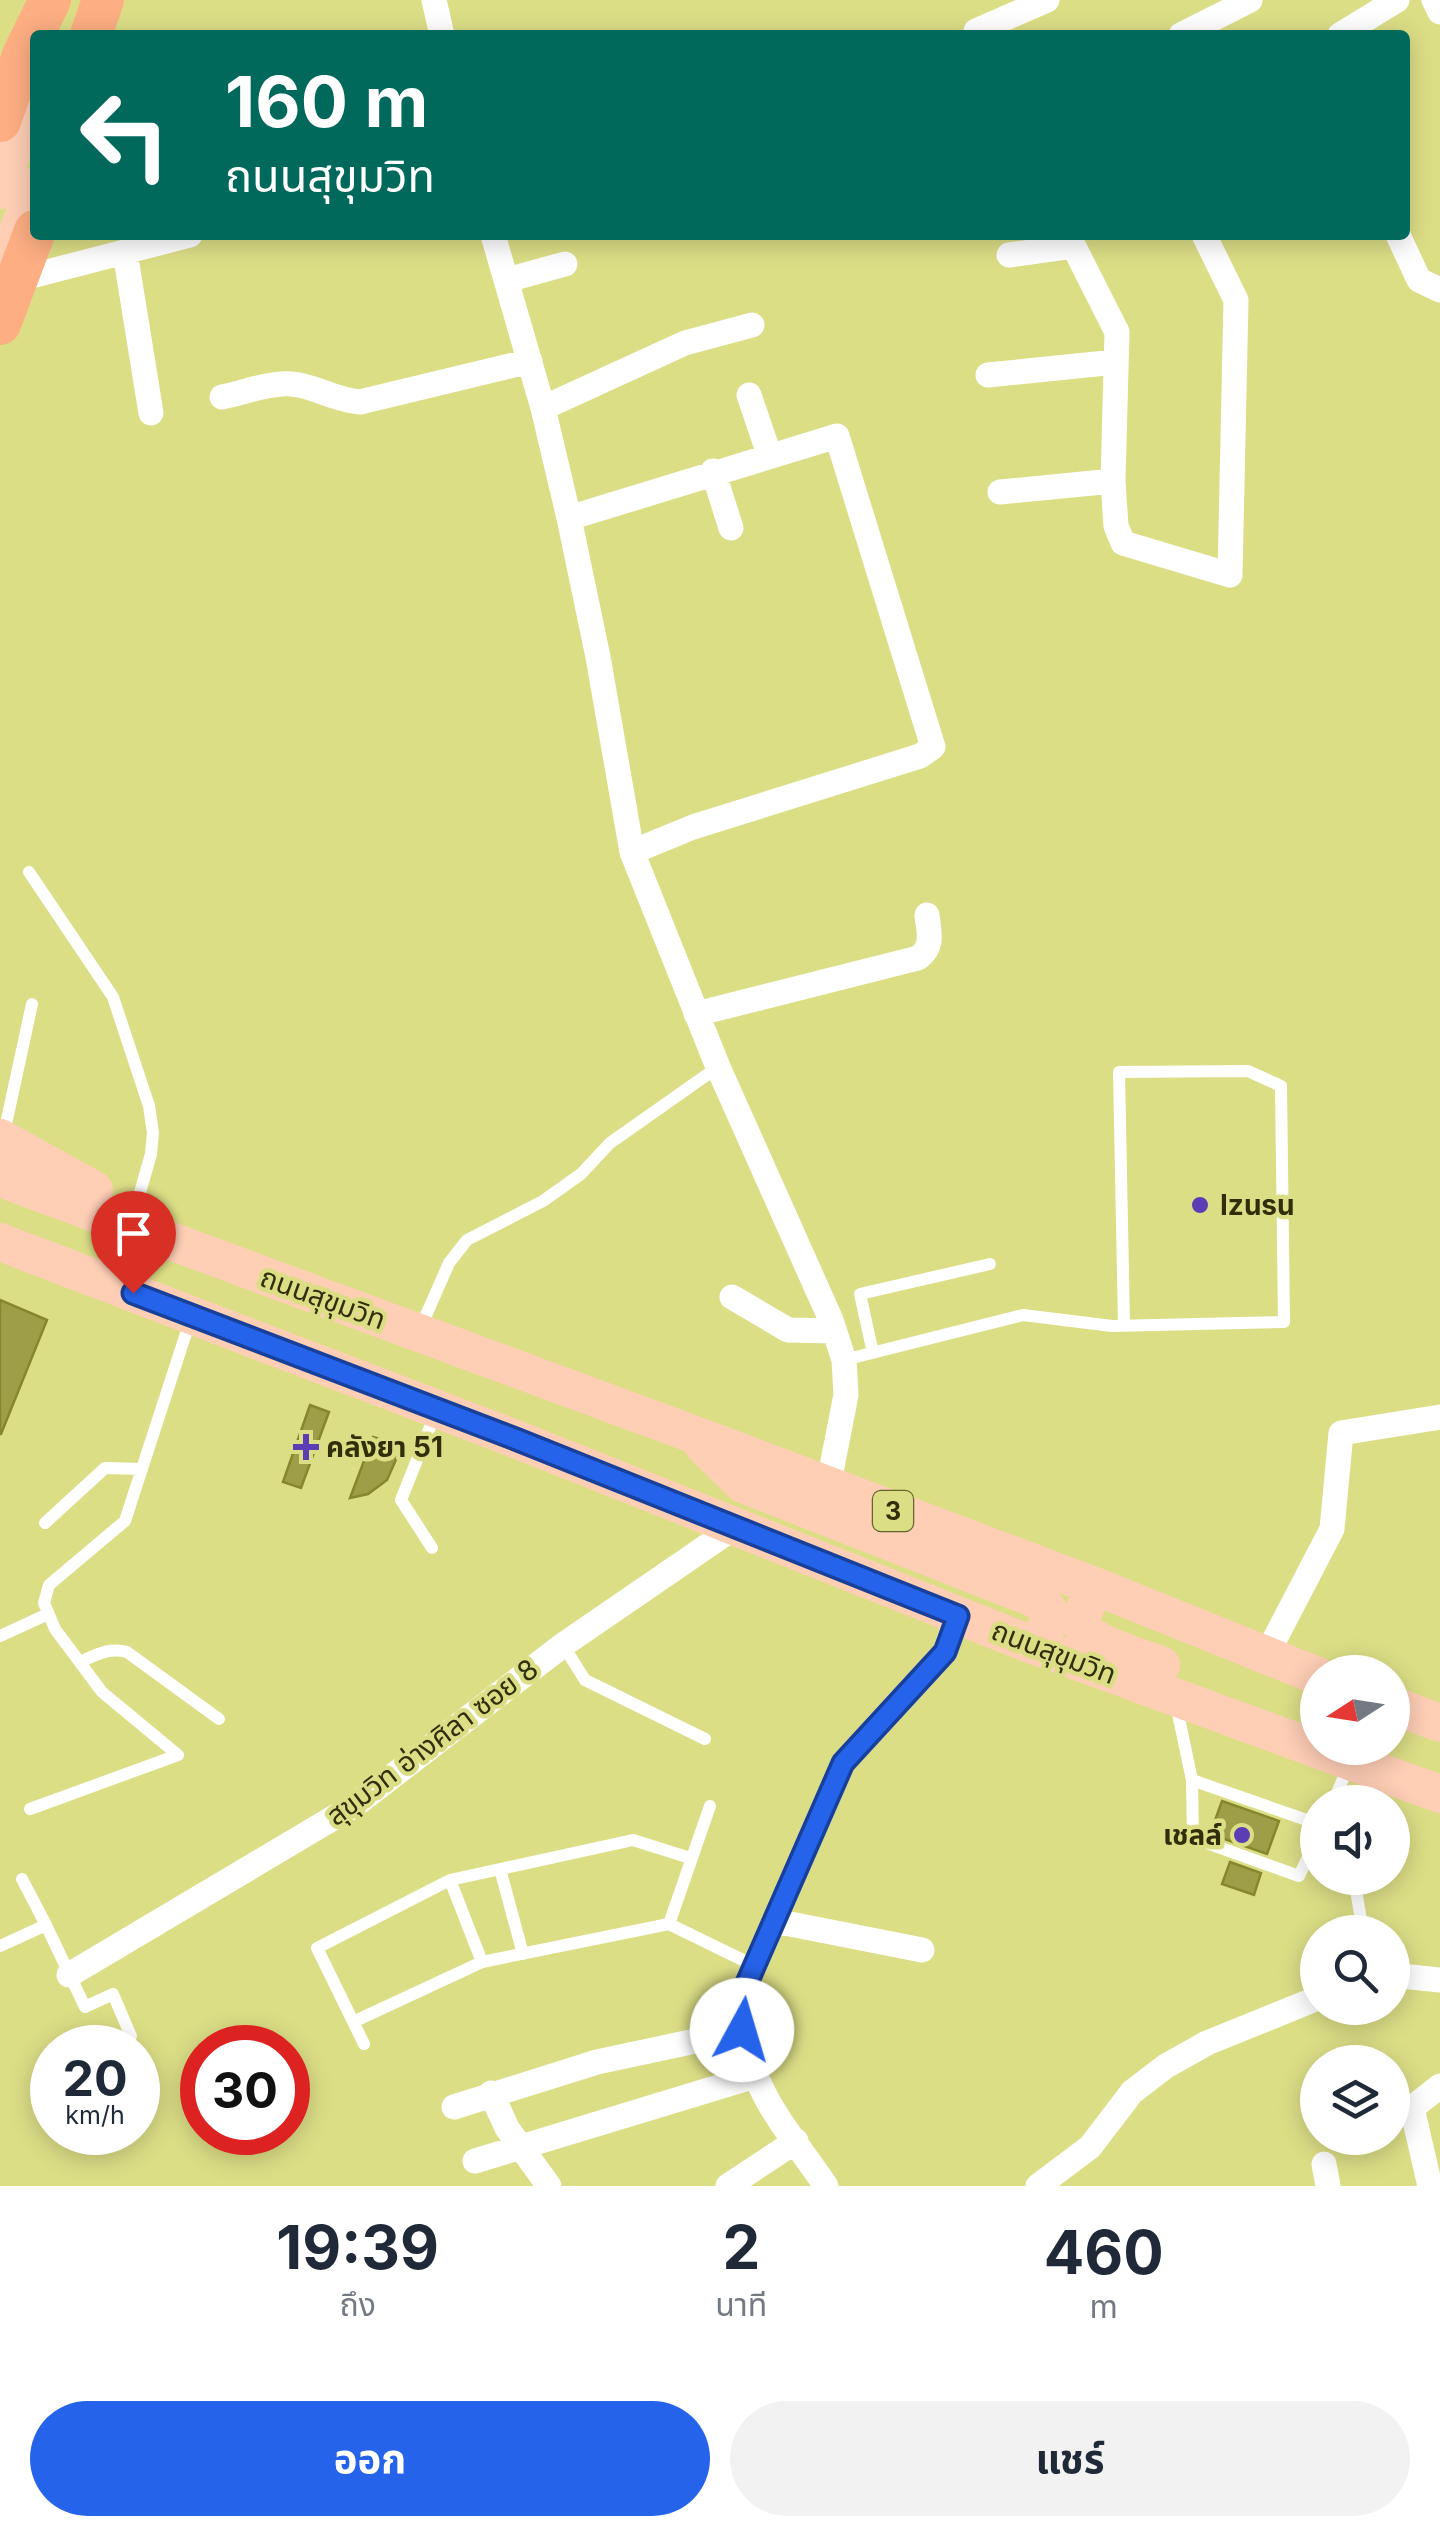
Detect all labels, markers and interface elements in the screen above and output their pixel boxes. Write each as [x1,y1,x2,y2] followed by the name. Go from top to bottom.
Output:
[225,59,428,144] text: 160 m
[60,70,190,200] icon: left
[225,148,435,203] text: ถนนสุขุมวิท
[1220,1188,1294,1222] place label: Izusu
[91,1191,176,1294] pin
[1189,1194,1211,1216] marker: Izusu
[106,1206,161,1261] icon: arrive
[256,1260,390,1336] street label: ถนนสุขุมวิท
[326,1430,443,1464] place label: คลังยา 51
[295,1436,317,1458] marker: คลังยา 51
[873,1491,913,1531] road number: 3
[987,1613,1121,1691] street label: ถนนสุขุมวิท
[320,1651,544,1833] street label: สุขุมวิท อ่างศิลา ซอย 8
[1300,1655,1410,1765] north arrow
[1300,1655,1410,2155] map controls
[1300,1785,1410,1895] button: sound
[1163,1818,1222,1852] place label: เชลล์
[1231,1824,1253,1846] marker: เชลล์
[1300,1915,1410,2025] button: search
[690,1978,794,2082] position arrow
[180,2025,310,2155] speed limit sign: 30
[1300,2045,1410,2155] button: layers
[62,2048,128,2108] text: 20
[65,2100,125,2130] text: km/h
[276,2211,439,2283] text: 19:39
[722,2211,760,2283] text: 2
[1044,2216,1164,2288] text: 460
[339,2285,376,2324] text: ถึง
[715,2285,767,2324] text: นาที
[1090,2287,1118,2326] text: m
[30,2401,710,2516] button: ออก
[730,2401,1410,2516] button: แชร์

